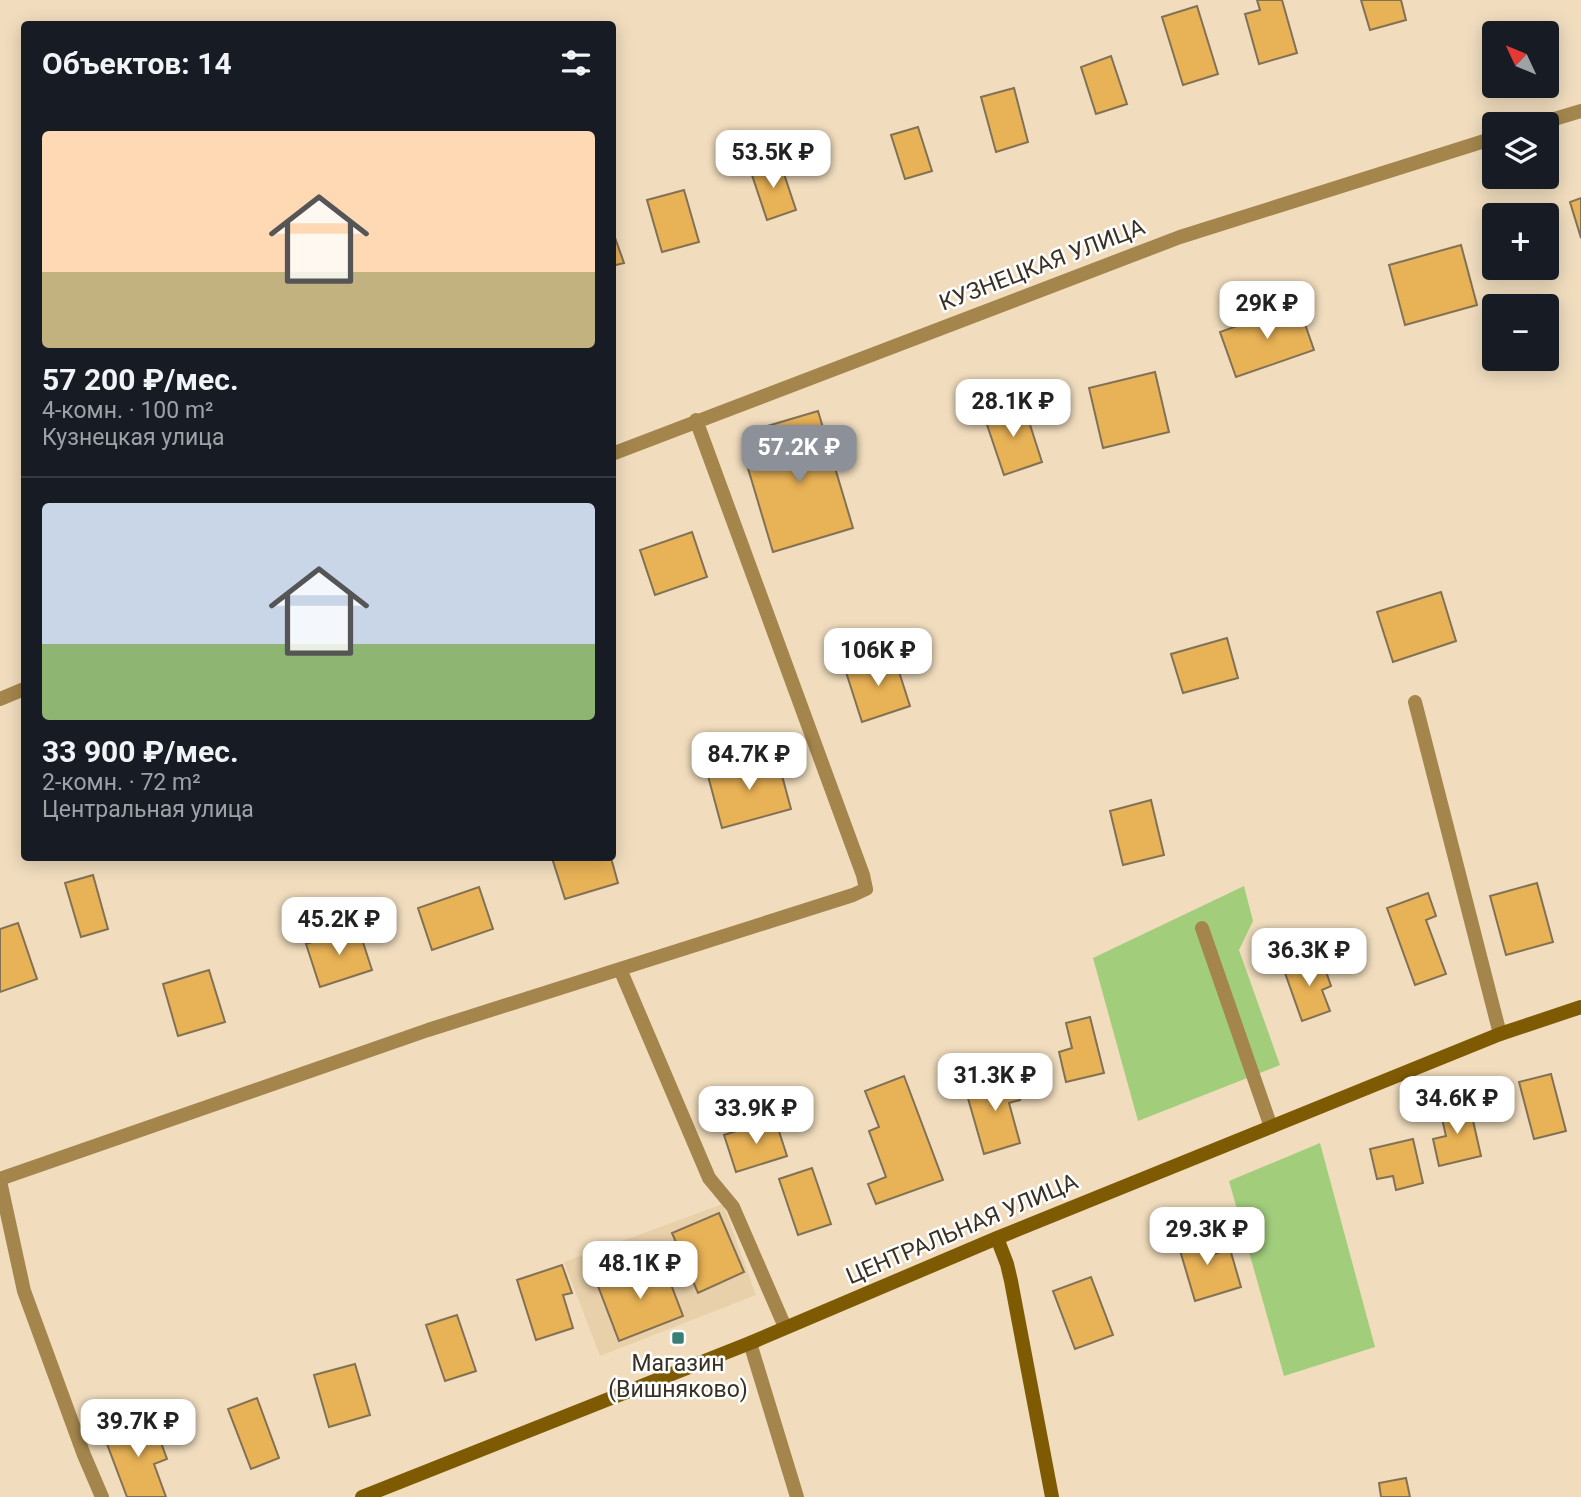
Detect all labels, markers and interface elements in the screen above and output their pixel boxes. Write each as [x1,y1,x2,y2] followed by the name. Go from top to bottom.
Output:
[1482,21,1559,98] north arrow
[1482,21,1559,371] map controls
[557,44,595,82] icon: filters
[42,46,232,81] text: Объектов: 14
[1482,112,1559,189] button: layers
[708,130,838,190] pin: 53.5K ₽
[732,139,814,166] text: 53.5K ₽
[256,176,382,302] icon: home
[1482,203,1559,280] button: +
[935,213,1149,317] street label: КУЗНЕЦКАЯ УЛИЦА
[1218,282,1316,341] pin: 29K ₽
[1236,290,1298,317] text: 29K ₽
[1482,294,1559,371] button: −
[42,362,239,397] text: 57 200 ₽/мес.
[948,380,1078,439] pin: 28.1K ₽
[972,388,1054,415] text: 28.1K ₽
[42,397,214,424] text: 4-комн. · 100 m²
[42,424,224,451] text: Кузнецкая улица
[734,426,864,485] pin: 57.2K ₽
[758,434,840,461] text: 57.2K ₽
[256,548,382,674] icon: home
[821,628,935,688] pin: 106K ₽
[840,637,916,664] text: 106K ₽
[684,732,814,792] pin: 84.7K ₽
[42,734,239,769] text: 33 900 ₽/мес.
[708,741,790,768] text: 84.7K ₽
[42,769,201,796] text: 2-комн. · 72 m²
[42,796,254,823] text: Центральная улица
[274,898,404,957] pin: 45.2K ₽
[298,906,380,933] text: 45.2K ₽
[1244,928,1374,988] pin: 36.3K ₽
[1268,937,1350,964] text: 36.3K ₽
[930,1054,1060,1113] pin: 31.3K ₽
[954,1062,1036,1089] text: 31.3K ₽
[1392,1076,1522,1136] pin: 34.6K ₽
[1416,1085,1498,1112] text: 34.6K ₽
[691,1086,821,1146] pin: 33.9K ₽
[715,1095,797,1122] text: 33.9K ₽
[842,1168,1082,1290] street label: ЦЕНТРАЛЬНАЯ УЛИЦА
[1142,1208,1272,1267] pin: 29.3K ₽
[1166,1216,1248,1243] text: 29.3K ₽
[575,1242,705,1301] pin: 48.1K ₽
[599,1250,681,1277] text: 48.1K ₽
[670,1330,686,1346] marker: Магазин (Вишняково)
[608,1350,748,1403] place label: Магазин (Вишняково)
[73,1400,203,1459] pin: 39.7K ₽
[97,1408,179,1435] text: 39.7K ₽

